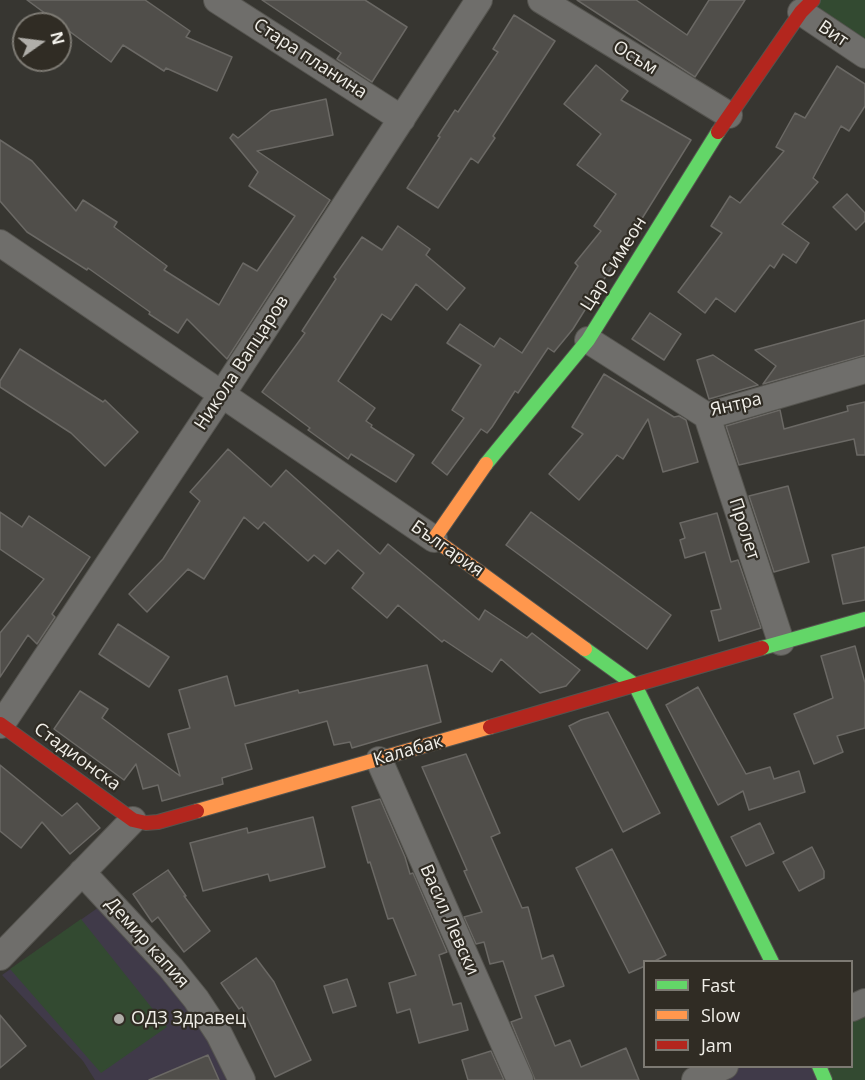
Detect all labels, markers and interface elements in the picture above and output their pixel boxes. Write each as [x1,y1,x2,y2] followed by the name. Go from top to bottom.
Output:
[12,12,72,72] north arrow
[249,14,371,104] street label: Стара планина
[814,16,852,52] street label: Вит
[45,29,70,47] text: N
[609,36,661,80] street label: Осъм
[576,213,652,315] street label: Цар Симеон
[190,292,294,434] street label: Никола Вапцаров
[708,389,764,421] street label: Янтра
[724,495,764,563] street label: Пролет
[406,516,488,582] street label: България
[29,718,125,796] street label: Стадионска
[371,731,445,771] street label: Калабак
[415,861,483,979] street label: Васил Левски
[101,893,193,993] street label: Демир капия
[643,960,853,1068] legend
[701,973,735,997] text: Fast
[701,1003,740,1027] text: Slow
[131,1008,246,1030] place label: ОДЗ Здравец
[112,1012,126,1026] marker: ОДЗ Здравец
[701,1033,733,1057] text: Jam

